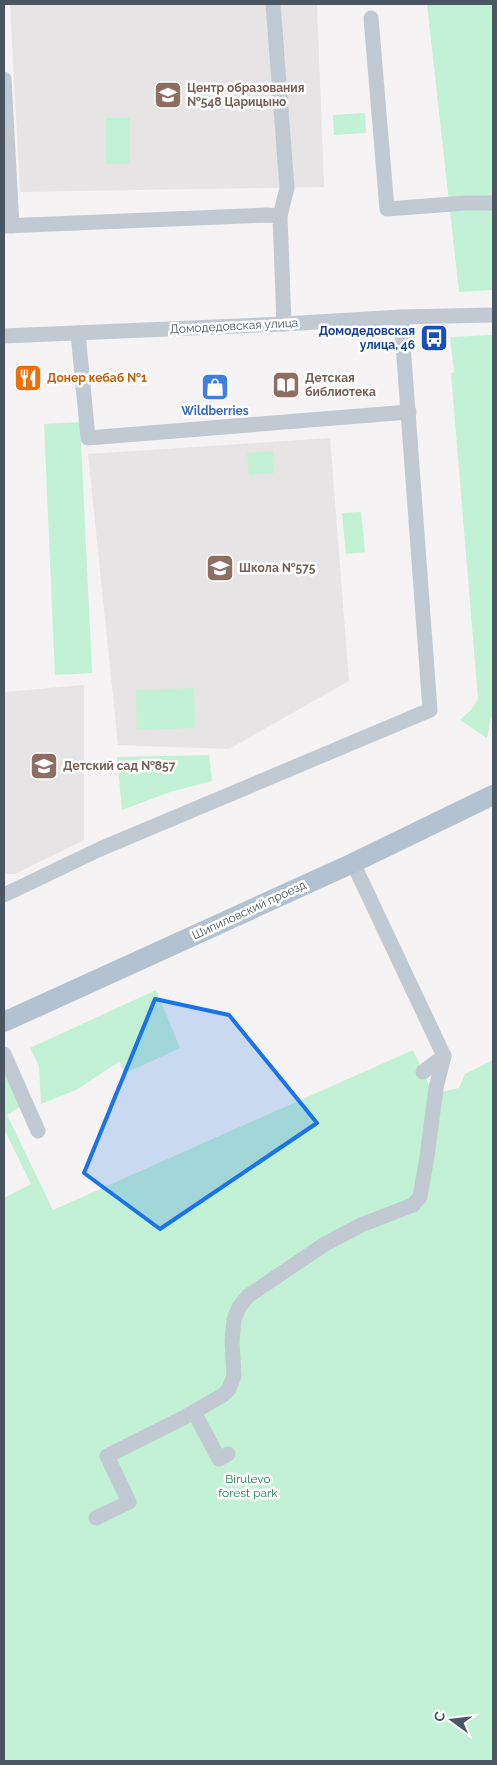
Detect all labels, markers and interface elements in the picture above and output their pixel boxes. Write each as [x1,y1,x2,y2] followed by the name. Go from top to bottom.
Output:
[153,80,183,110] school or university icon: Центр образования №548 Царицыно
[187,81,304,109] place label: Центр образования №548 Царицыно
[169,316,299,336] street label: Домодедовская улица
[419,323,449,353] bus stop icon: Домодедовская улица, 46
[319,324,415,352] place label: Домодедовская улица, 46
[13,363,43,393] restaurant icon: Донер кебаб №1
[271,370,301,400] library icon: Детская библиотека
[47,371,147,385] place label: Донер кебаб №1
[305,371,376,399] place label: Детская библиотека
[200,372,230,402] shop icon: Wildberries
[181,404,249,418] place label: Wildberries
[205,553,235,583] school or university icon: Школа №575
[239,561,316,575] place label: Школа №575
[29,751,59,781] school or university icon: Детский сад №857
[63,759,176,773] place label: Детский сад №857
[190,877,308,943] street label: Шипиловский проезд
[218,1472,278,1500] park label: Birulevo forest park
[427,1695,477,1745] north arrow
[430,1710,449,1723] text: С

